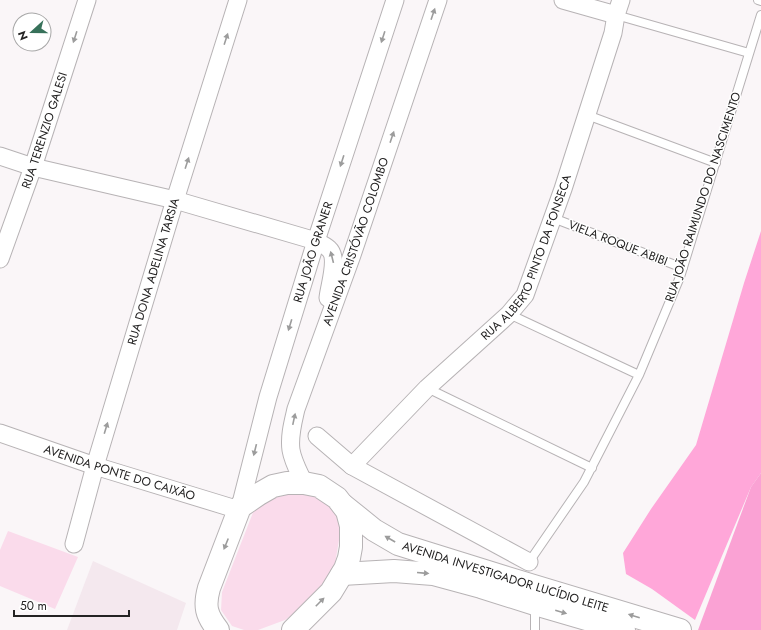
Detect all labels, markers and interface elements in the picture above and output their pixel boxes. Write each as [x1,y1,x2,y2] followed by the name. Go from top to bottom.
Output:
[431,8,437,20] one-way arrow
[12,12,52,52] north arrow
[14,29,32,43] text: N
[72,31,78,43] one-way arrow
[379,31,385,43] one-way arrow
[223,33,229,45] one-way arrow
[17,70,72,191] street label: RUA TERENZIO GALESI
[660,90,746,304] street label: RUA JOÃO RAIMUNDO DO NASCIMENTO
[389,131,395,143] one-way arrow
[318,155,393,328] street label: AVENIDA CRISTÓVÃO COLOMBO
[339,155,345,167] one-way arrow
[184,157,190,169] one-way arrow
[477,172,576,344] street label: RUA ALBERTO PINTO DA FONSECA
[123,196,184,347] street label: RUA DONA ADELINA TARSIA
[288,199,337,305] street label: RUA JOÃO GRANER
[566,216,670,270] street label: VIELA ROQUE ABIBI
[329,251,335,263] one-way arrow
[287,319,293,331] one-way arrow
[291,413,297,425] one-way arrow
[103,422,109,434] one-way arrow
[41,440,197,505] street label: AVENIDA PONTE DO CAIXÃO
[252,444,258,456] one-way arrow
[384,536,396,543] one-way arrow
[400,537,611,617] street label: AVENIDA INVESTIGADOR LUCÍDIO LEITE
[223,538,229,550] one-way arrow
[417,570,429,576] one-way arrow
[14,592,129,618] scale bar
[20,597,47,615] text: 50 m
[315,597,325,607] one-way arrow
[555,609,567,615] one-way arrow
[628,613,640,619] one-way arrow

